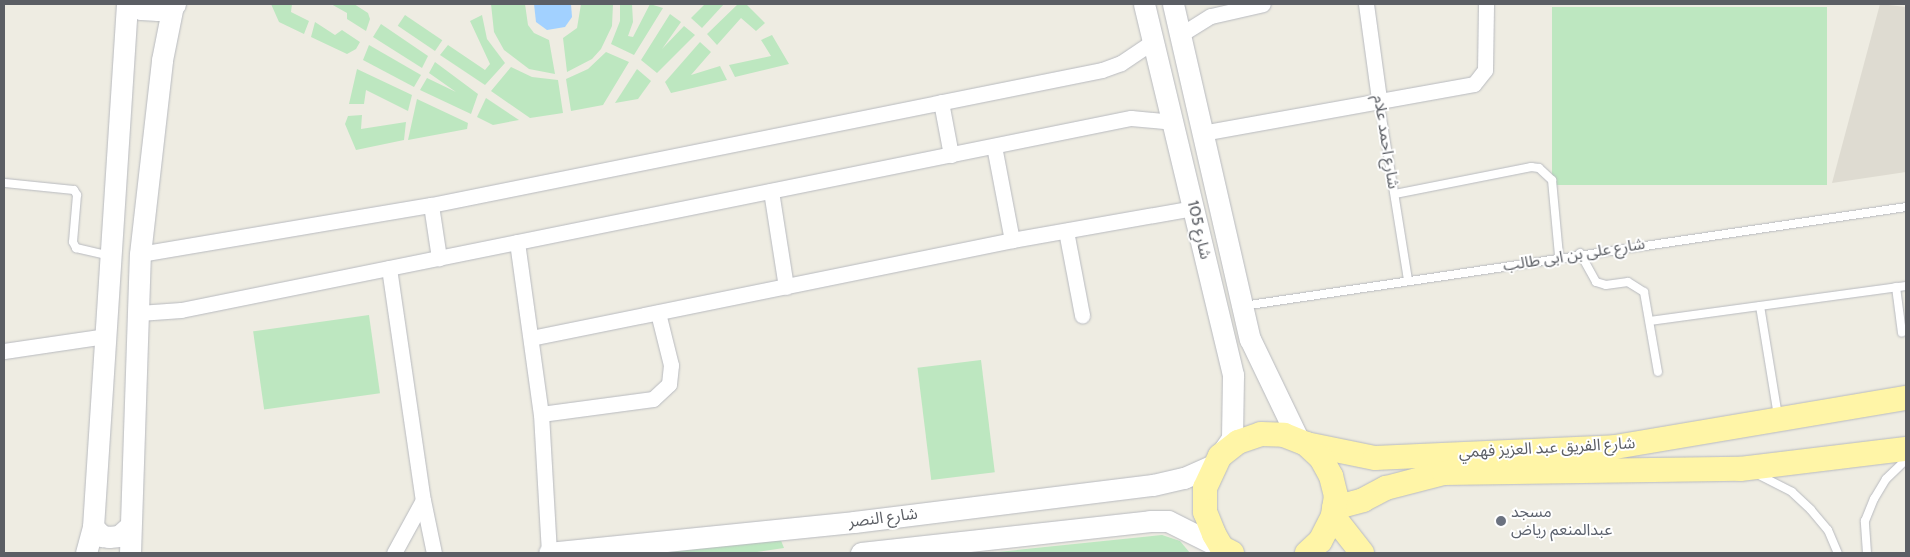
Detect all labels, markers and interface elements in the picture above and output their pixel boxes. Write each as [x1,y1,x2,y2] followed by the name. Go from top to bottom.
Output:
[1369,94,1403,190] street label: شارع احمد علام
[1183,199,1215,261] street label: شارع 105
[1502,234,1646,276] street label: شارع على بن ابى طالب
[1458,434,1636,462] street label: شارع الفريق عبد العزيز فهمي
[1511,502,1612,540] place label: مسجد عبدالمنعم رياض
[847,504,919,532] street label: شارع النصر
[1495,515,1507,527] marker: مسجد عبدالمنعم رياض

